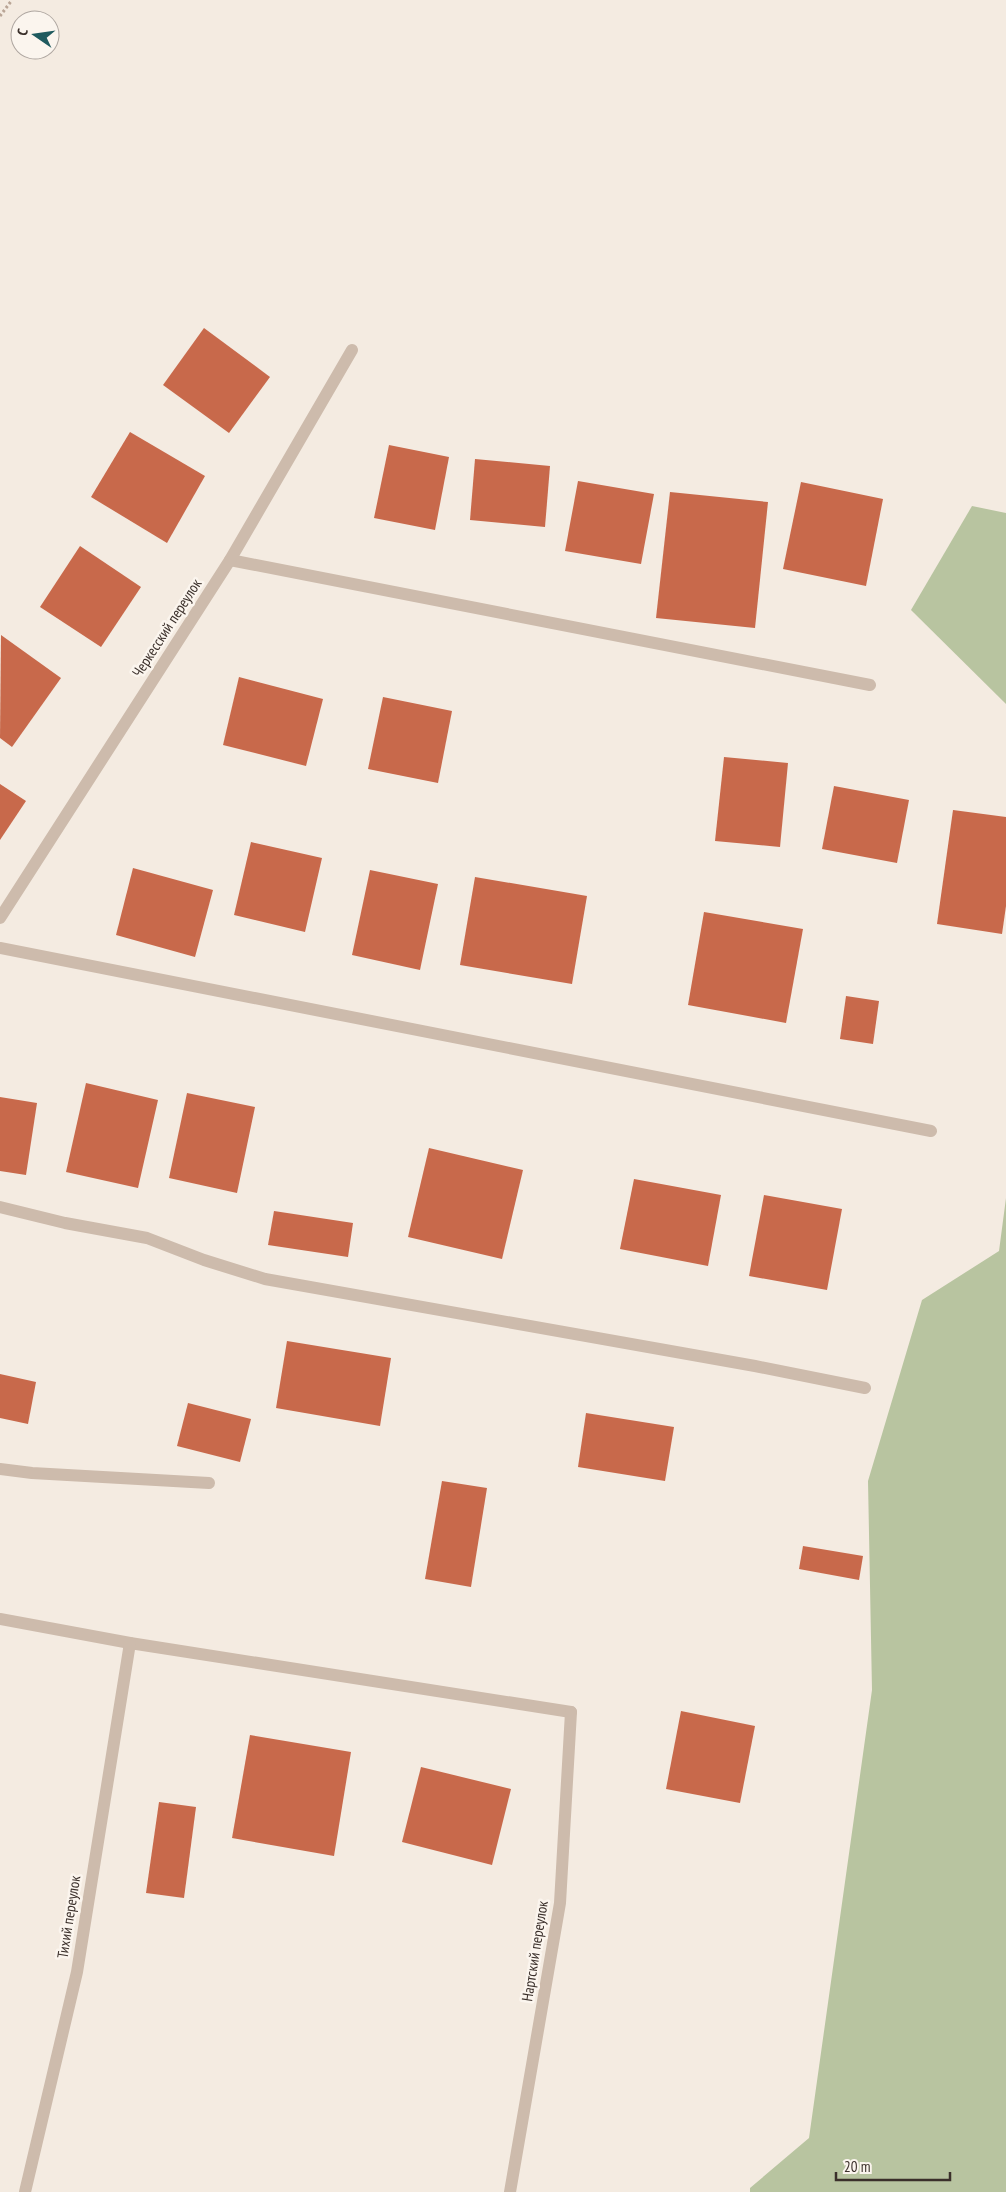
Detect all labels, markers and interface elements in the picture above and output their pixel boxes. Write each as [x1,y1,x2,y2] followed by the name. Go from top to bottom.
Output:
[10,10,60,60] north arrow
[13,26,32,37] text: С
[128,575,206,680] street label: Черкесский переулок
[53,1874,84,1960] street label: Тихий переулок
[517,1899,552,2003] street label: Нартский переулок
[836,2150,950,2182] scale bar
[844,2157,870,2176] text: 20 m

